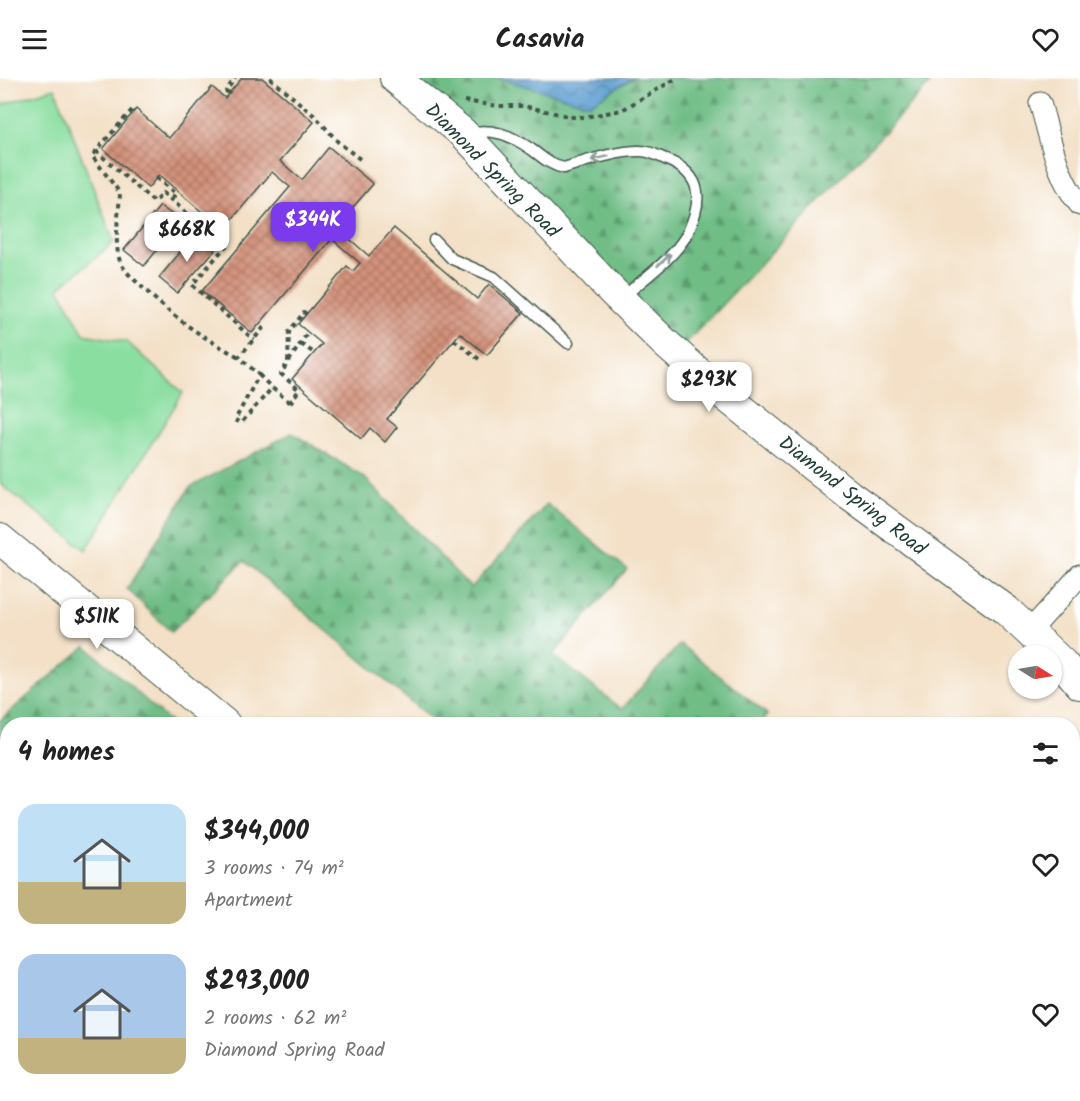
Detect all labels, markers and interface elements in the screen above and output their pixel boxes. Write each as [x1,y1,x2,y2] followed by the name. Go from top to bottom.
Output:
[496,18,585,61] text: Casavia
[18,23,51,56] icon: menu
[1029,23,1062,56] icon: heart
[416,96,567,247] street label: Diamond Spring Road
[591,153,610,165] one-way arrow
[271,202,355,253] pin: $344K
[285,205,341,237] text: $344K
[145,212,229,263] pin: $668K
[158,215,216,247] text: $668K
[656,253,671,267] one-way arrow
[667,362,751,413] pin: $293K
[681,365,737,397] text: $293K
[771,428,934,565] street label: Diamond Spring Road
[55,599,139,650] pin: $511K
[74,602,120,634] text: $511K
[1008,645,1062,699] north arrow
[1008,645,1062,699] map controls
[18,732,115,774] text: 4 homes
[1029,737,1062,770] icon: filters
[204,811,309,853] text: $344,000
[66,828,138,900] icon: home
[1029,848,1062,881] icon: heart
[204,853,344,885] text: 3 rooms · 74 m²
[204,885,293,917] text: Apartment
[204,961,309,1003] text: $293,000
[66,978,138,1050] icon: home
[1029,998,1062,1031] icon: heart
[204,1003,346,1035] text: 2 rooms · 62 m²
[204,1035,385,1067] text: Diamond Spring Road

